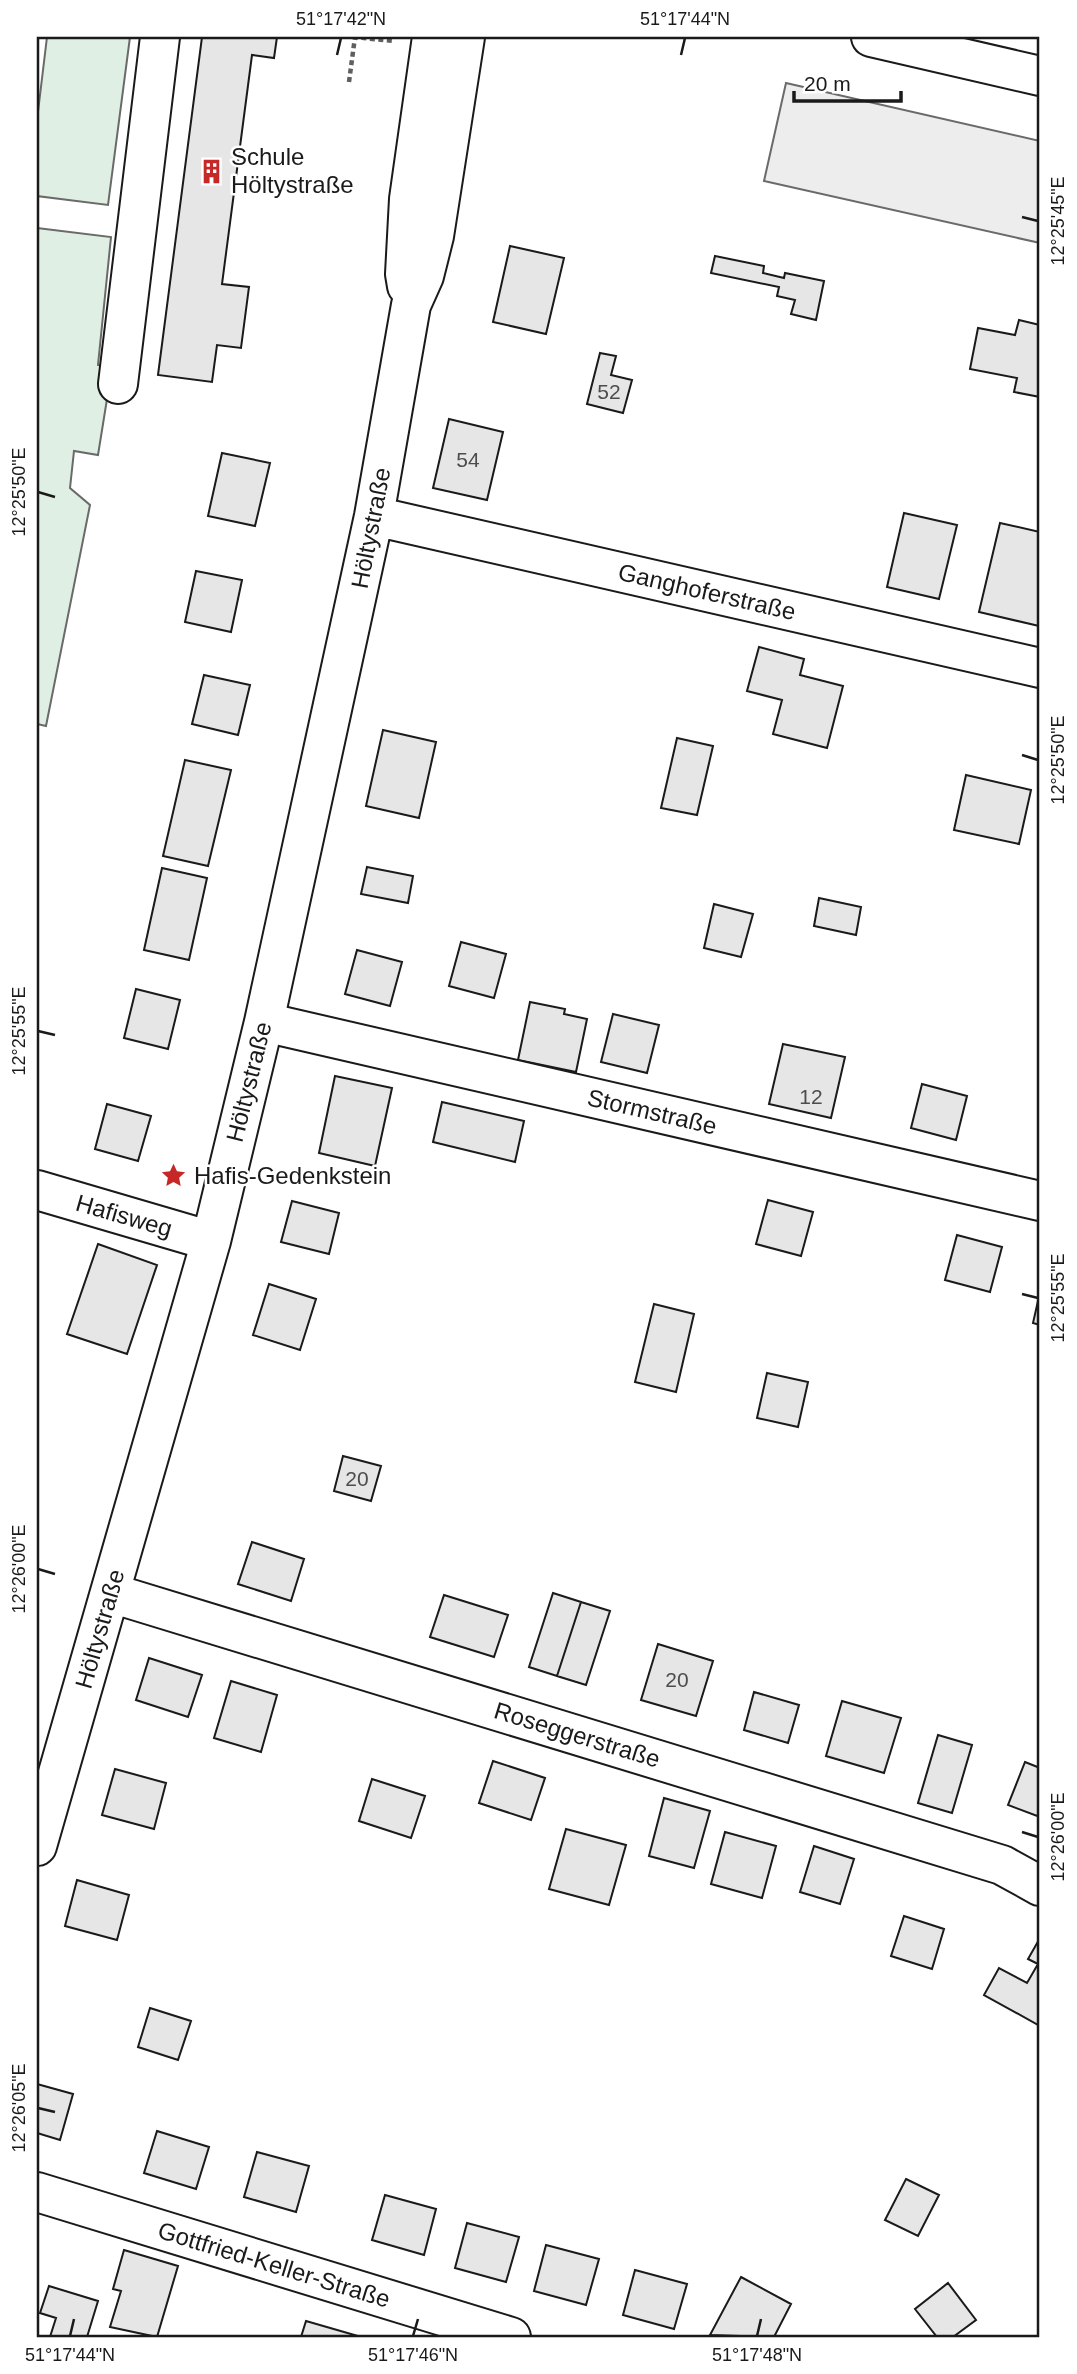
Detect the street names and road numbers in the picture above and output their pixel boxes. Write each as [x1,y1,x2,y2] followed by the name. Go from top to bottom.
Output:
[346,465,395,591] street label: Höltystraße
[616,558,799,625] street label: Ganghoferstraße
[221,1019,276,1145] street label: Höltystraße
[585,1084,719,1140] street label: Stormstraße
[73,1189,175,1242] street label: Hafisweg
[70,1566,129,1692] street label: Höltystraße
[491,1696,663,1773] street label: Roseggerstraße
[155,2216,394,2313] street label: Gottfried-Keller-Straße

